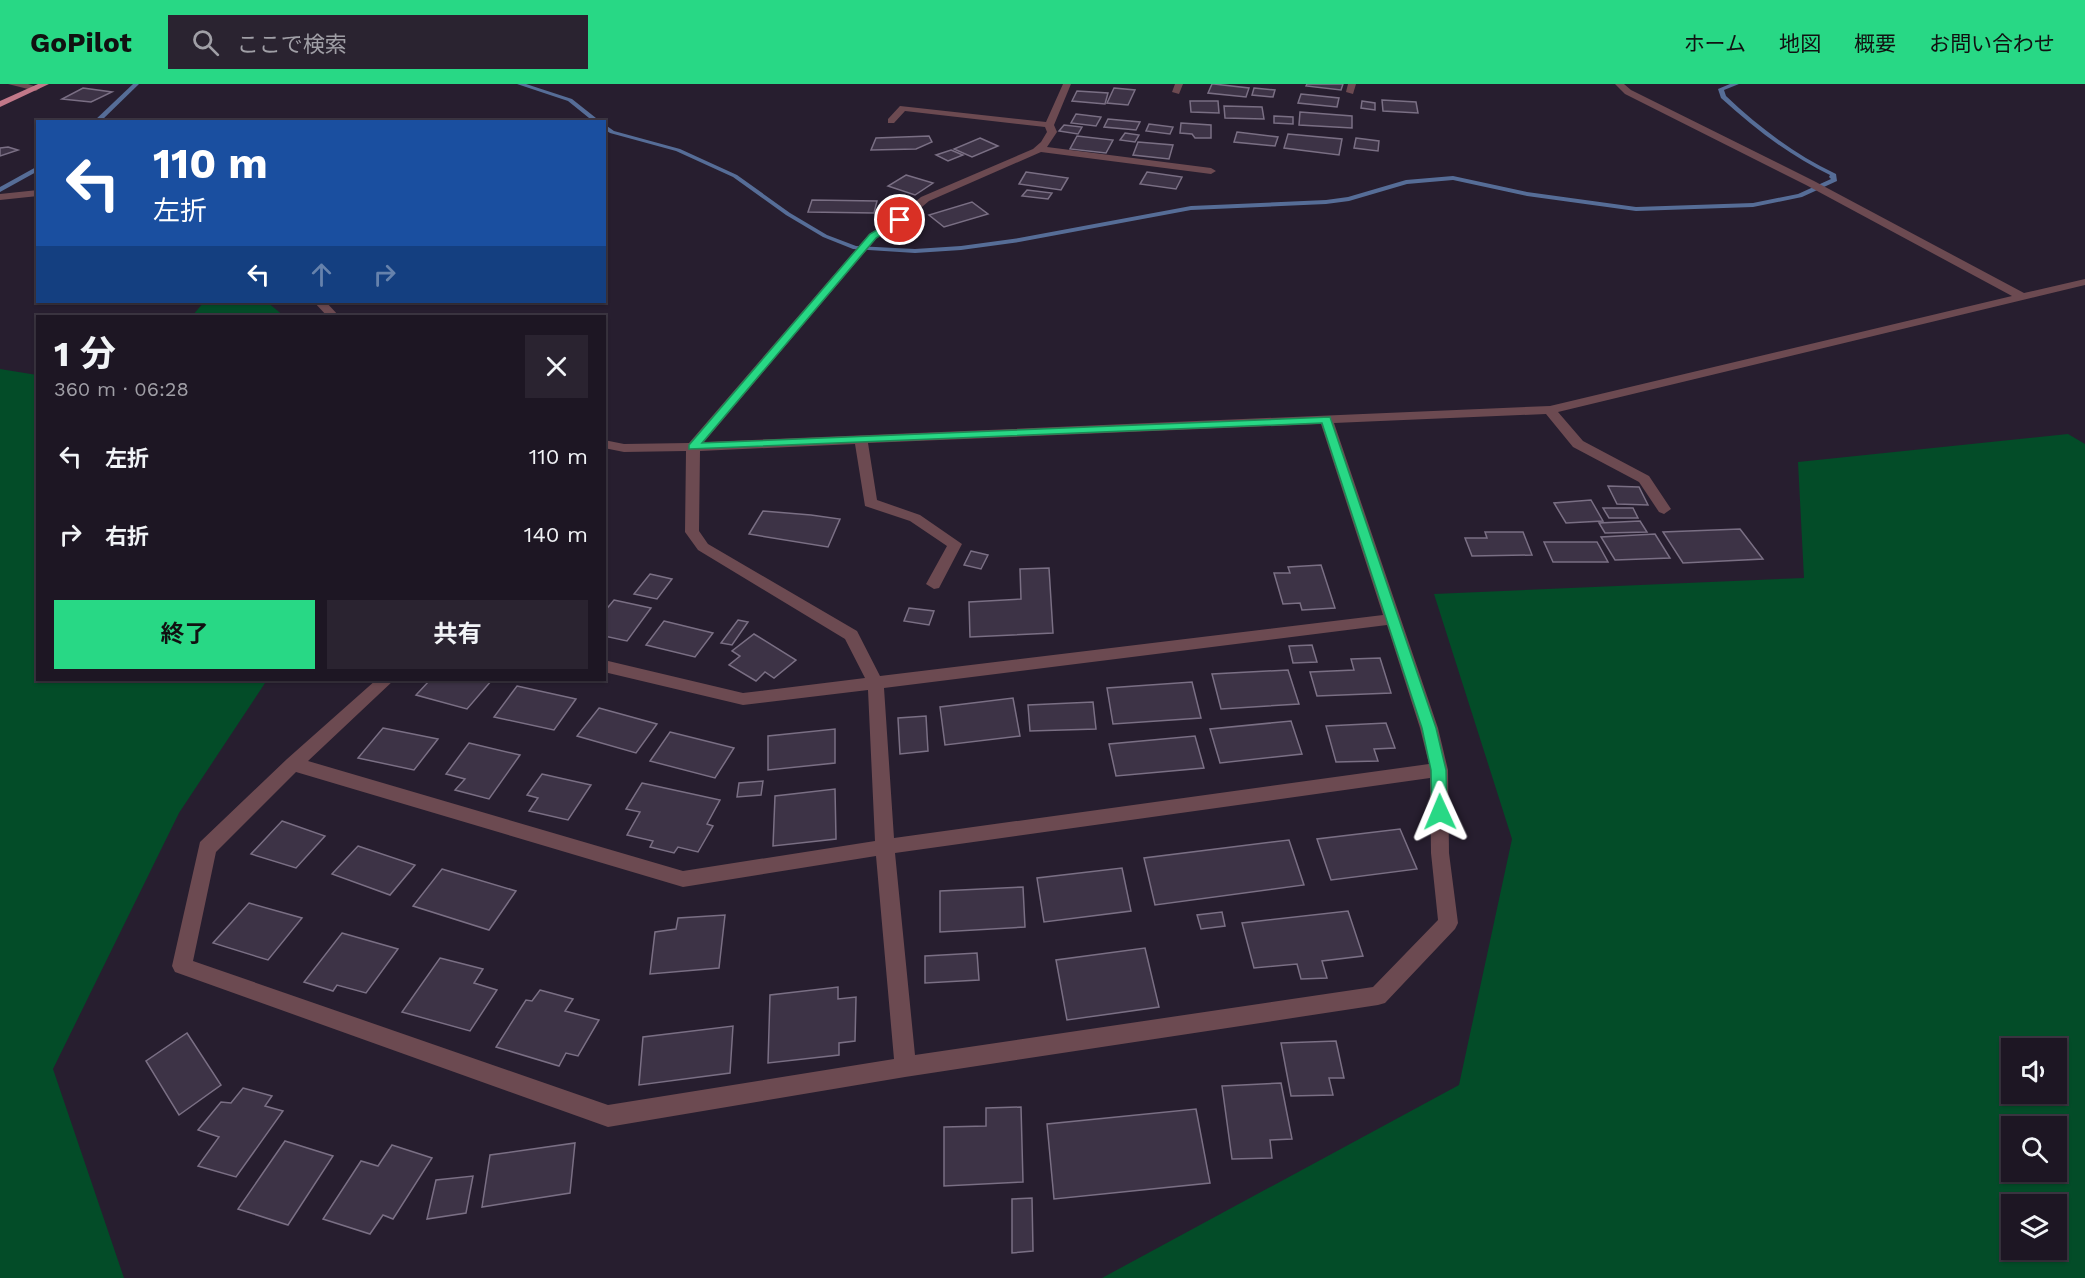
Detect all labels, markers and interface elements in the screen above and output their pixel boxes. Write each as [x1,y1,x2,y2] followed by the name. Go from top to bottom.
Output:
[168,15,588,69] search box
[30,26,132,59] text: GoPilot
[189,26,222,59] icon: search
[1684,31,1746,56] text: ホーム
[1779,31,1821,56] text: 地図
[1854,31,1896,56] text: 概要
[1929,31,2055,56] text: お問い合わせ
[237,32,347,57] text: ここで検索
[153,139,268,188] text: 110 m
[54,144,132,222] icon: left
[874,194,925,245] pin
[153,195,207,227] text: 左折
[883,203,916,236] icon: arrive
[242,258,275,291] icon: left
[305,258,338,291] icon: ahead
[368,258,401,291] icon: right
[54,333,116,375] text: 1 分
[525,335,588,398] button: close
[54,377,189,401] text: 360 m · 06:28
[54,440,87,473] icon: left
[529,444,588,469] text: 110 m
[105,446,149,471] text: 左折
[54,518,87,551] icon: right
[524,522,588,547] text: 140 m
[105,524,149,549] text: 右折
[54,600,315,669] button: 終了
[327,600,588,669] button: 共有
[1408,780,1472,844] position arrow
[2001,1038,2067,1260] map controls
[2001,1038,2067,1104] button: sound
[2001,1116,2067,1182] button: search
[2001,1194,2067,1260] button: layers

